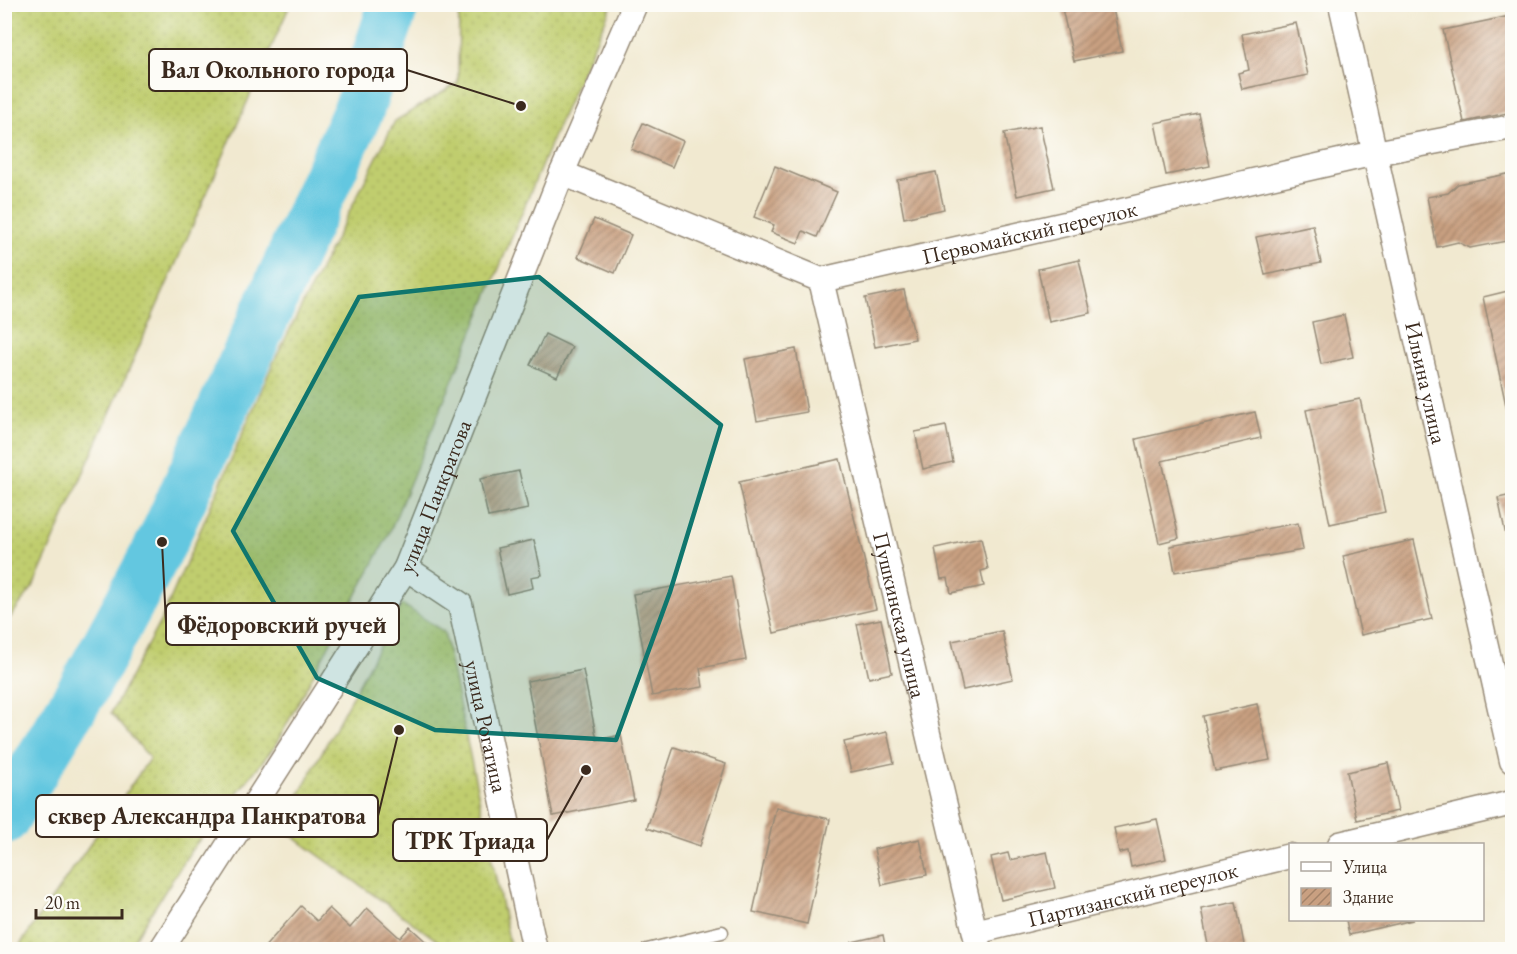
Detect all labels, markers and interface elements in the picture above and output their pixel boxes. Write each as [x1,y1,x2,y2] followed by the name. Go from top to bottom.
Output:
[149,49,407,91] callout: Вал Окольного города
[161,54,395,85] text: Вал Окольного города
[919,194,1140,271] street label: Первомайский переулок
[1398,319,1454,447] street label: Ильина улица
[391,415,478,577] street label: улица Панкратова
[866,529,933,701] street label: Пушкинская улица
[166,603,399,645] callout: Фёдоровский ручей
[177,609,387,641] text: Фёдоровский ручей
[458,657,515,796] street label: улица Рогатица
[36,795,378,837] callout: сквер Александра Панкратова
[48,800,366,831] text: сквер Александра Панкратова
[393,819,547,861] callout: ТРК Триада
[405,825,536,856] text: ТРК Триада
[1289,843,1484,921] legend
[1025,855,1241,934] street label: Партизанский переулок
[1342,855,1388,878] text: Улица
[36,882,122,920] scale bar
[1343,885,1393,908] text: Здание
[45,891,80,914] text: 20 m

